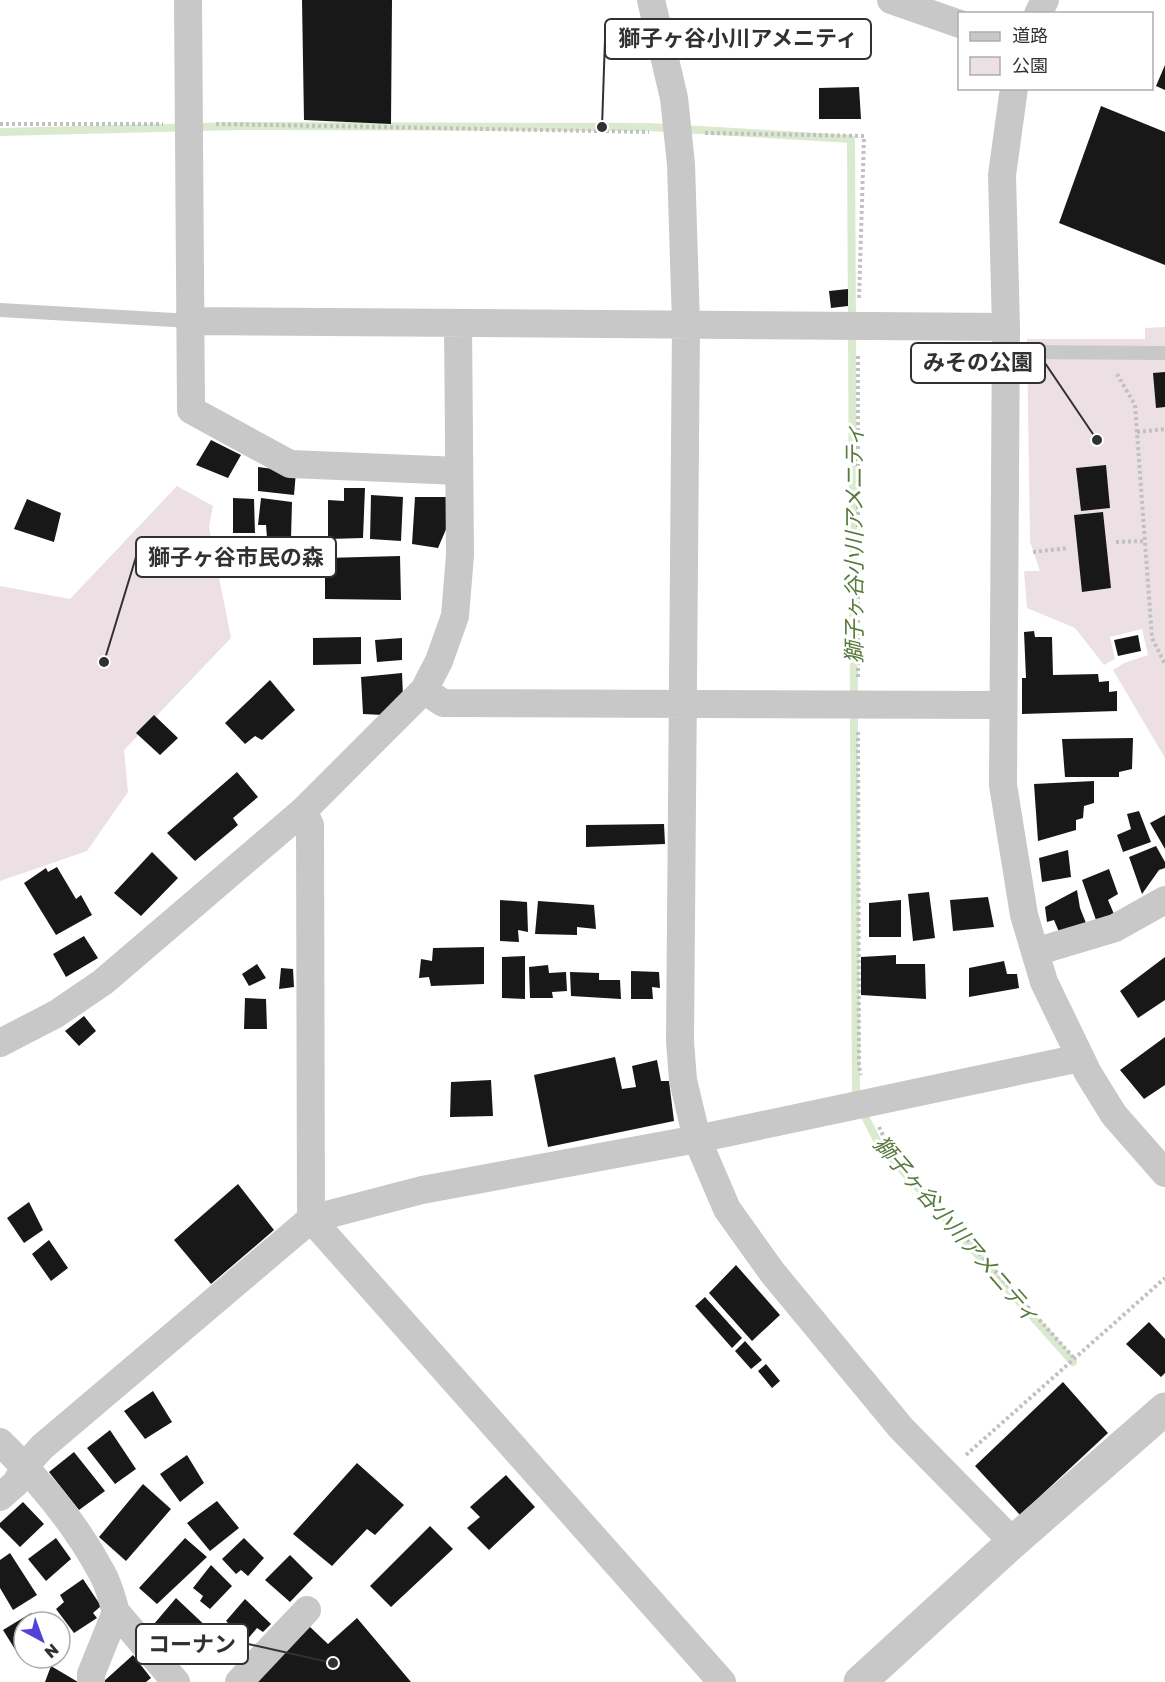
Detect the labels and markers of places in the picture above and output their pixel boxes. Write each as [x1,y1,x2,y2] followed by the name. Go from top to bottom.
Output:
[605,19,871,59] callout: 獅子ヶ谷小川アメニティ
[911,343,1045,383] callout: みその公園
[136,537,336,577] callout: 獅子ヶ谷市民の森
[136,1624,248,1664] callout: コーナン

